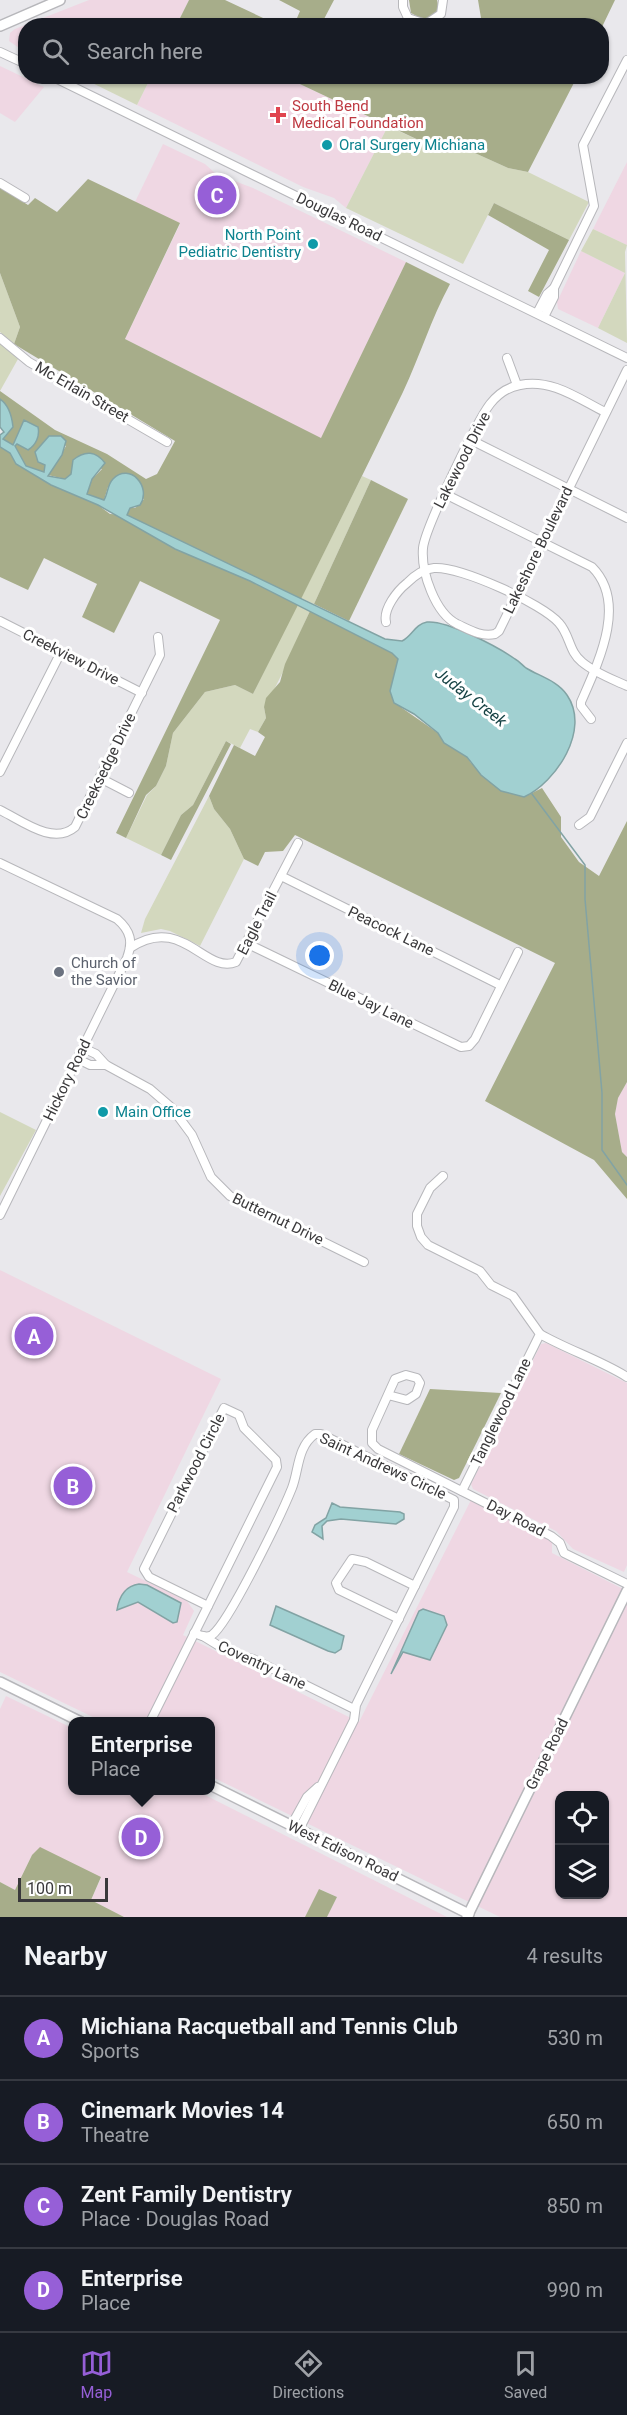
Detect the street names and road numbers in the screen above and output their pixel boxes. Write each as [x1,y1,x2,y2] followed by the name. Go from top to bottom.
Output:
[293,189,385,245] street label: Douglas Road
[32,358,132,426] street label: Mc Erlain Street
[430,409,494,511] street label: Lakewood Drive
[499,483,577,617] street label: Lakeshore Boulevard
[20,625,122,689] street label: Creekview Drive
[72,710,140,822] street label: Creeksedge Drive
[233,888,281,958] street label: Eagle Trail
[345,902,437,960] street label: Peacock Lane
[325,976,417,1032] street label: Blue Jay Lane
[39,1036,95,1124] street label: Hickory Road
[229,1189,327,1249] street label: Butternut Drive
[467,1355,535,1469] street label: Tanglewood Lane
[163,1410,229,1515] street label: Parkwood Circle
[317,1429,449,1503] street label: Saint Andrews Circle
[484,1496,548,1540] street label: Day Road
[215,1637,309,1693] street label: Coventry Lane
[522,1715,572,1793] street label: Grape Road
[285,1816,401,1886] street label: West Edison Road

